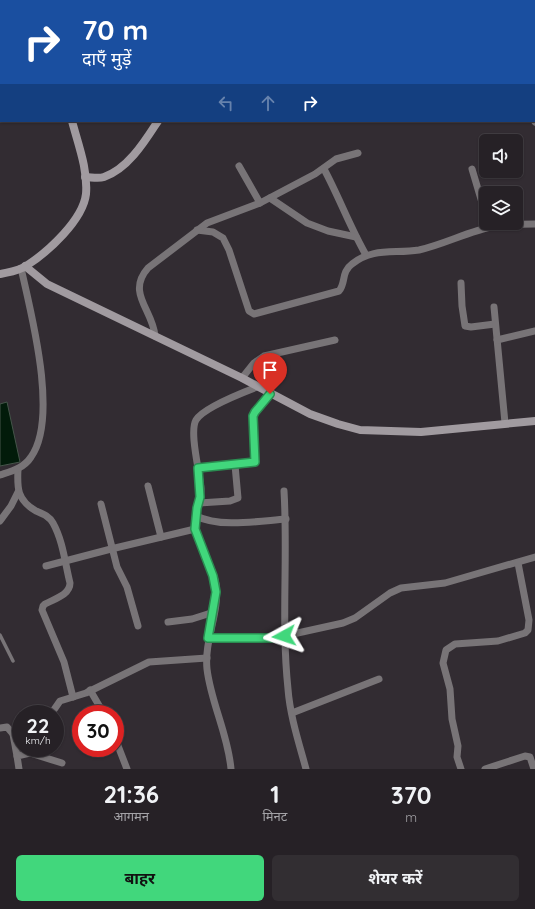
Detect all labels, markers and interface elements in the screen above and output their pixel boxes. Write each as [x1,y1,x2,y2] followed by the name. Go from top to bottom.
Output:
[82,12,148,47] text: 70 m
[16,16,68,68] icon: right
[82,47,131,70] text: दाएँ मुड़ें
[215,92,237,114] icon: left
[257,92,279,114] icon: ahead
[299,92,321,114] icon: right
[479,134,523,230] map controls
[479,134,523,178] button: sound
[479,186,523,230] button: layers
[253,353,287,394] pin
[259,359,281,381] icon: arrive
[263,615,305,657] position arrow
[72,705,124,757] speed limit sign: 30
[27,713,49,738] text: 22
[25,734,51,747] text: km/h
[103,779,159,809] text: 21:36
[270,779,280,809] text: 1
[391,780,432,810] text: 370
[113,808,149,824] text: आगमन
[262,808,287,824] text: मिनट
[405,809,417,825] text: m
[16,855,264,901] button: बाहर
[272,855,519,901] button: शेयर करें

